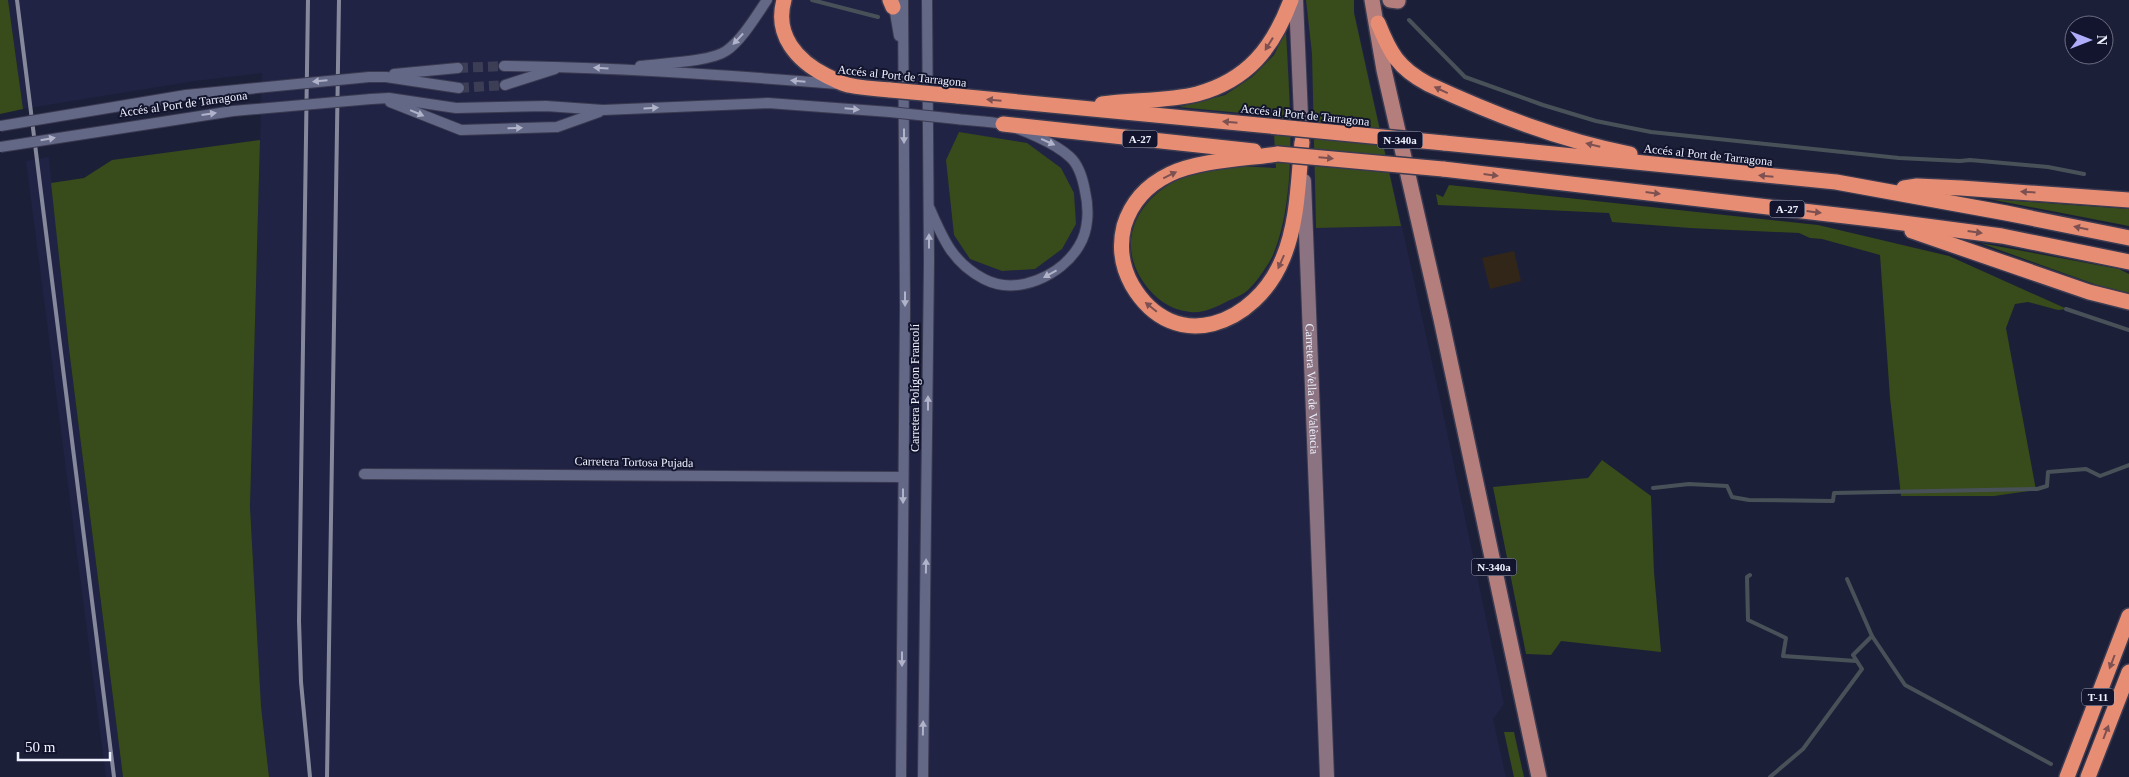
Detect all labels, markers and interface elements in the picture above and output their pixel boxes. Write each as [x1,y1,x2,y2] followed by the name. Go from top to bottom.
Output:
[2064,15,2114,65] north arrow
[732,33,744,45] one-way arrow
[2094,35,2109,45] text: N
[1265,37,1274,50] one-way arrow
[837,62,968,90] street label: Accés al Port de Tarragona
[592,64,608,72] one-way arrow
[789,77,805,85] one-way arrow
[312,78,328,86] one-way arrow
[1434,86,1448,94] one-way arrow
[118,88,249,120] street label: Accés al Port de Tarragona
[986,96,1002,104] one-way arrow
[1240,101,1371,129] street label: Accés al Port de Tarragona
[644,104,660,112] one-way arrow
[844,106,860,114] one-way arrow
[410,109,425,117] one-way arrow
[201,110,217,118] one-way arrow
[1222,118,1238,126] one-way arrow
[507,124,523,132] one-way arrow
[900,128,908,144] one-way arrow
[1122,130,1158,148] road number: A-27
[1378,132,1422,148] road number: N-340a
[40,134,56,142] one-way arrow
[1041,139,1055,147] one-way arrow
[1586,141,1601,149] one-way arrow
[1643,141,1774,169] street label: Accés al Port de Tarragona
[1319,155,1335,163] one-way arrow
[1163,171,1177,179] one-way arrow
[1484,171,1500,179] one-way arrow
[1758,171,1774,179] one-way arrow
[2020,188,2036,196] one-way arrow
[1645,189,1661,197] one-way arrow
[1770,200,1804,218] road number: A-27
[1806,208,1822,216] one-way arrow
[2074,224,2089,232] one-way arrow
[1968,229,1984,237] one-way arrow
[924,233,932,249] one-way arrow
[1277,255,1285,269] one-way arrow
[1042,270,1057,278] one-way arrow
[901,291,909,307] one-way arrow
[1145,302,1158,313] one-way arrow
[908,323,922,452] street label: Carretera Polígon Francolí
[1303,323,1322,455] street label: Carretera Vella de València
[924,395,932,411] one-way arrow
[574,454,694,470] street label: Carretera Tortosa Pujada
[899,488,907,504] one-way arrow
[922,558,930,574] one-way arrow
[1472,558,1516,576] road number: N-340a
[898,651,906,667] one-way arrow
[2107,655,2115,669] one-way arrow
[2082,689,2114,706] road number: T-11
[920,720,928,736] one-way arrow
[2103,724,2110,739] one-way arrow
[18,730,110,762] scale bar
[25,739,56,755] text: 50 m

